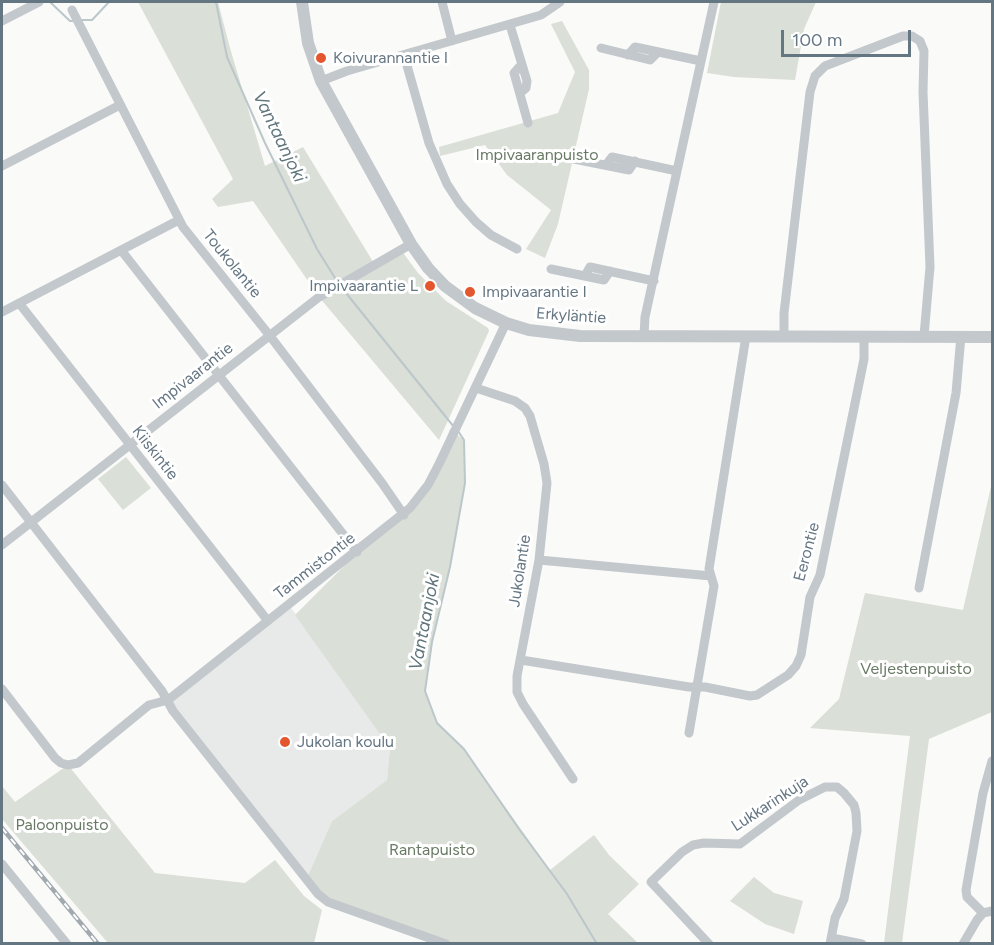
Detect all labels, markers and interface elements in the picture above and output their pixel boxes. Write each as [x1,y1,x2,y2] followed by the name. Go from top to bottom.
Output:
[784,18,914,56] scale bar
[792,29,842,51] text: 100 m
[333,48,448,68] place label: Koivurannantie I
[314,51,328,65] marker: Koivurannantie I
[248,88,310,186] water label: Vantaanjoki
[476,145,598,165] park label: Impivaaranpuisto
[199,226,265,302] street label: Toukolantie
[309,276,418,296] place label: Impivaarantie L
[423,279,437,293] marker: Impivaarantie L
[482,282,587,302] place label: Impivaarantie I
[463,285,477,299] marker: Impivaarantie I
[535,304,607,328] street label: Erkyläntie
[149,339,237,413] street label: Impivaarantie
[128,422,182,484] street label: Kiiskintie
[790,520,824,584] street label: Eerontie
[271,529,359,603] street label: Tammistontie
[505,533,535,609] street label: Jukolantie
[405,572,445,672] water label: Vantaanjoki
[860,659,972,679] park label: Veljestenpuisto
[297,732,394,752] place label: Jukolan koulu
[278,735,292,749] marker: Jukolan koulu
[728,772,812,836] street label: Lukkarinkuja
[15,815,109,835] park label: Paloonpuisto
[389,840,475,860] park label: Rantapuisto

